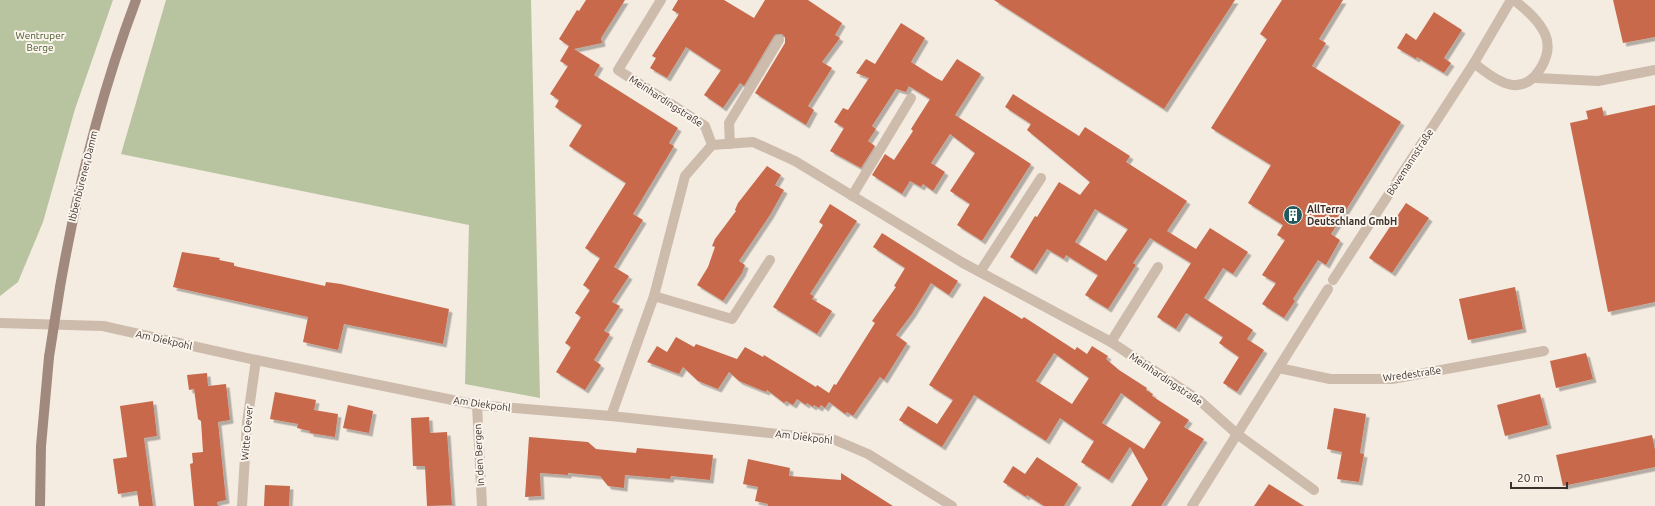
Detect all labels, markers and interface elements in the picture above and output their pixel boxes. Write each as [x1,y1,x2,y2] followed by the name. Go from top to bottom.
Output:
[16,30,65,53] park label: Wentruper Berge
[627,73,705,129] street label: Meinhardingstraße
[1385,127,1435,197] street label: Bövemannstraße
[66,129,100,223] street label: Ibbenbürener Damm
[1282,204,1304,226] building icon: AllTerra Deutschland GmbH
[1307,204,1397,227] place label: AllTerra Deutschland GmbH
[135,328,194,352] street label: Am Diekpohl
[1127,351,1205,407] street label: Meinhardingstraße
[1382,364,1442,384] street label: Wredestraße
[453,395,512,414] street label: Am Diekpohl
[239,405,255,461] street label: Witte Oever
[472,423,486,487] street label: In den Bergen
[775,428,834,446] street label: Am Diekpohl
[1511,464,1567,490] scale bar
[1517,471,1544,484] text: 20 m

